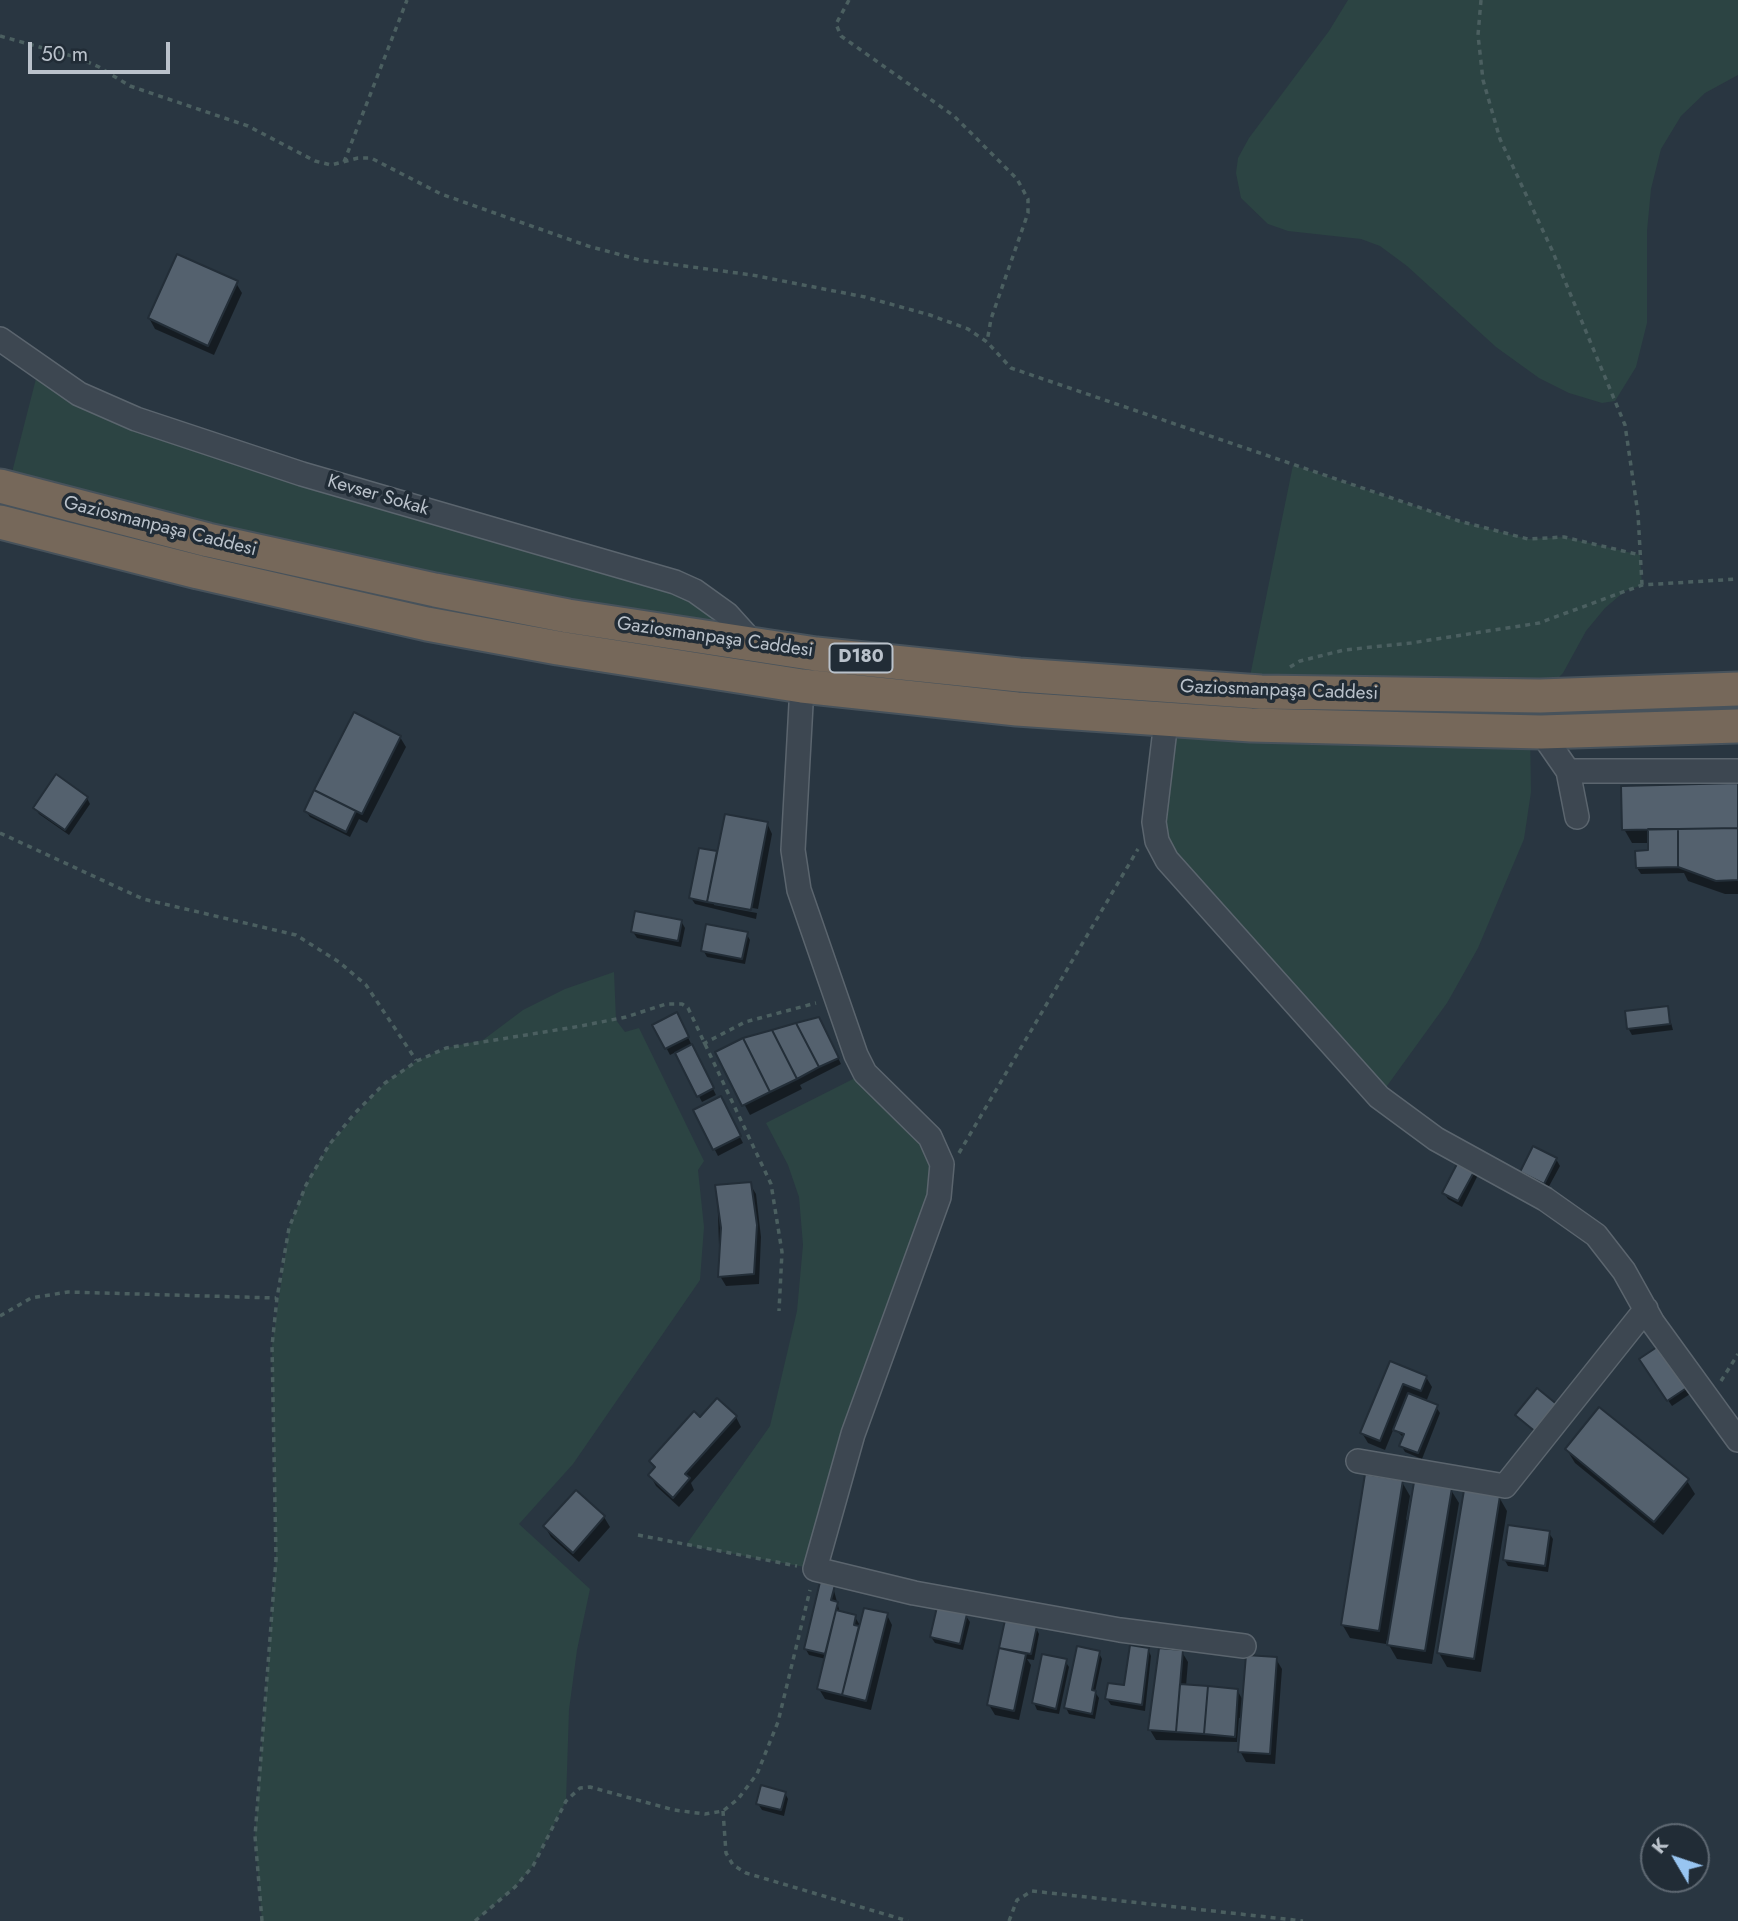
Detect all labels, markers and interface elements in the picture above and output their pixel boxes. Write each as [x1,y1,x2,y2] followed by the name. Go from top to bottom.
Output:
[32,28,173,72] scale bar
[41,39,88,69] text: 50 m
[325,471,431,521] street label: Kevser Sokak
[61,492,259,562] street label: Gaziosmanpaşa Caddesi
[615,613,815,663] street label: Gaziosmanpaşa Caddesi
[830,644,892,672] road number: D180
[1180,676,1378,706] street label: Gaziosmanpaşa Caddesi
[1640,1823,1710,1893] north arrow
[1645,1832,1675,1859] text: K

